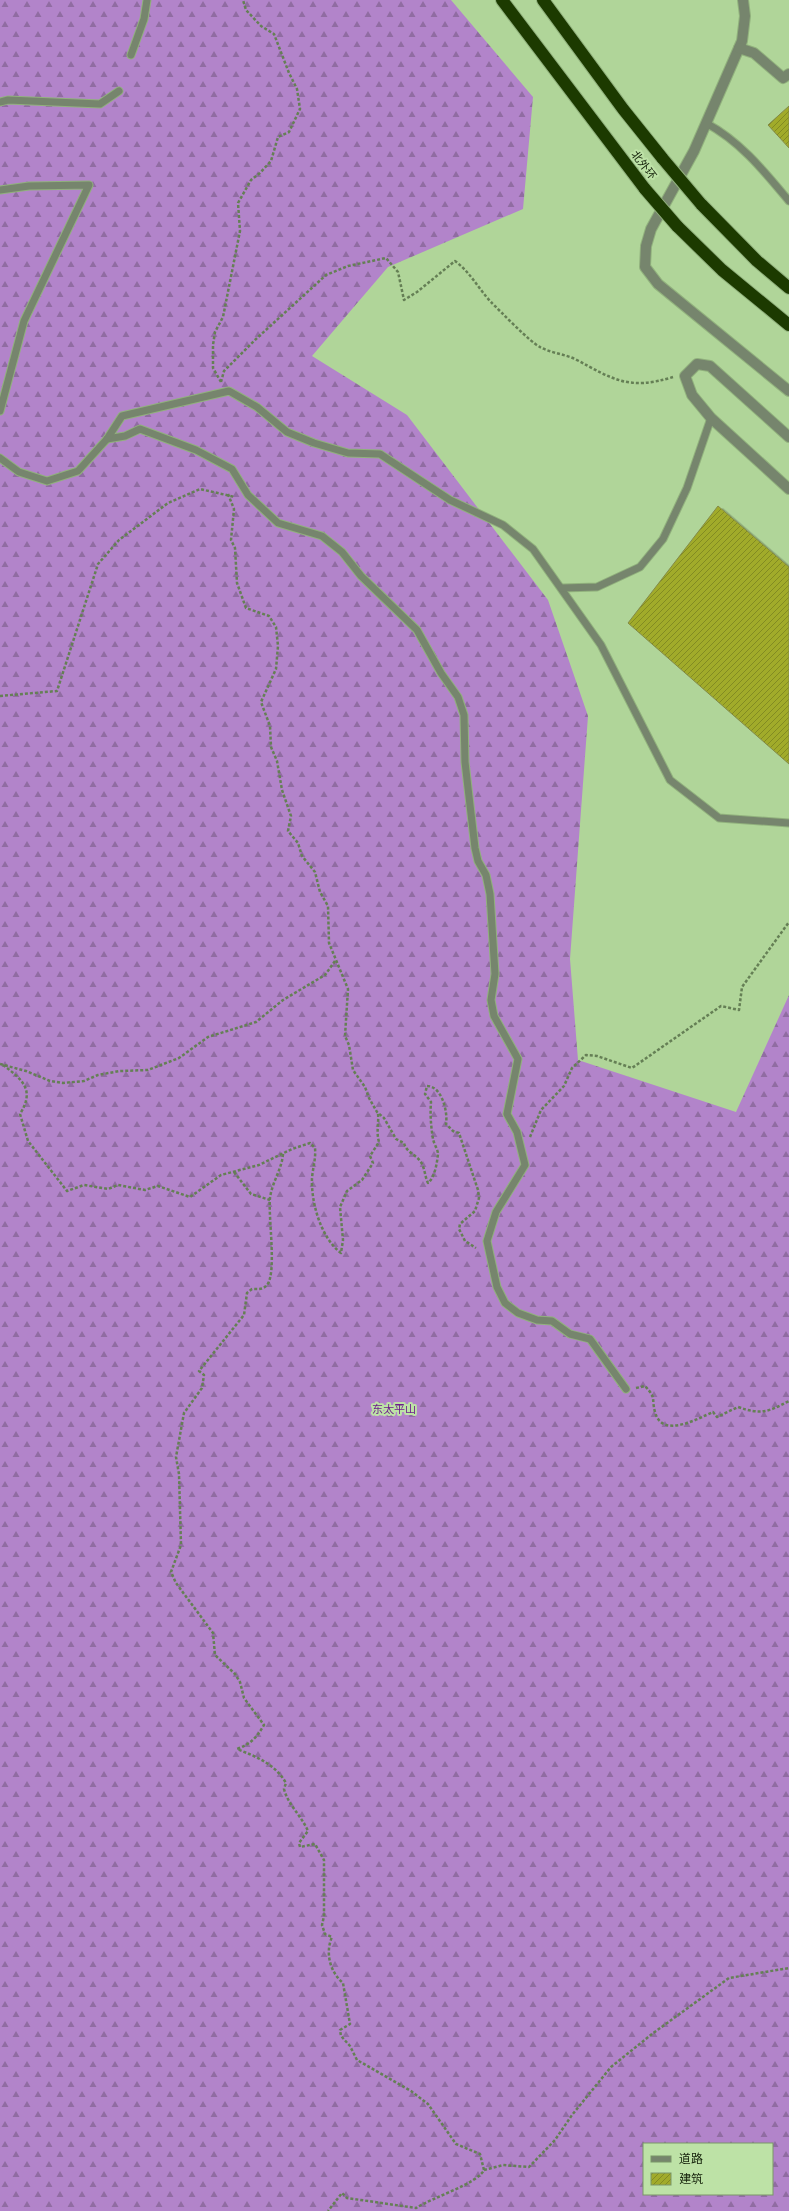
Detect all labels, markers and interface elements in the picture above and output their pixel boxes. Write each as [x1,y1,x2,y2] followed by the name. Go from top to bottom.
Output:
[628,148,659,182] street label: 北外环
[372,1403,416,1416] park label: 东太平山
[643,2143,773,2195] legend
[679,2152,703,2166] text: 道路
[679,2172,703,2186] text: 建筑

